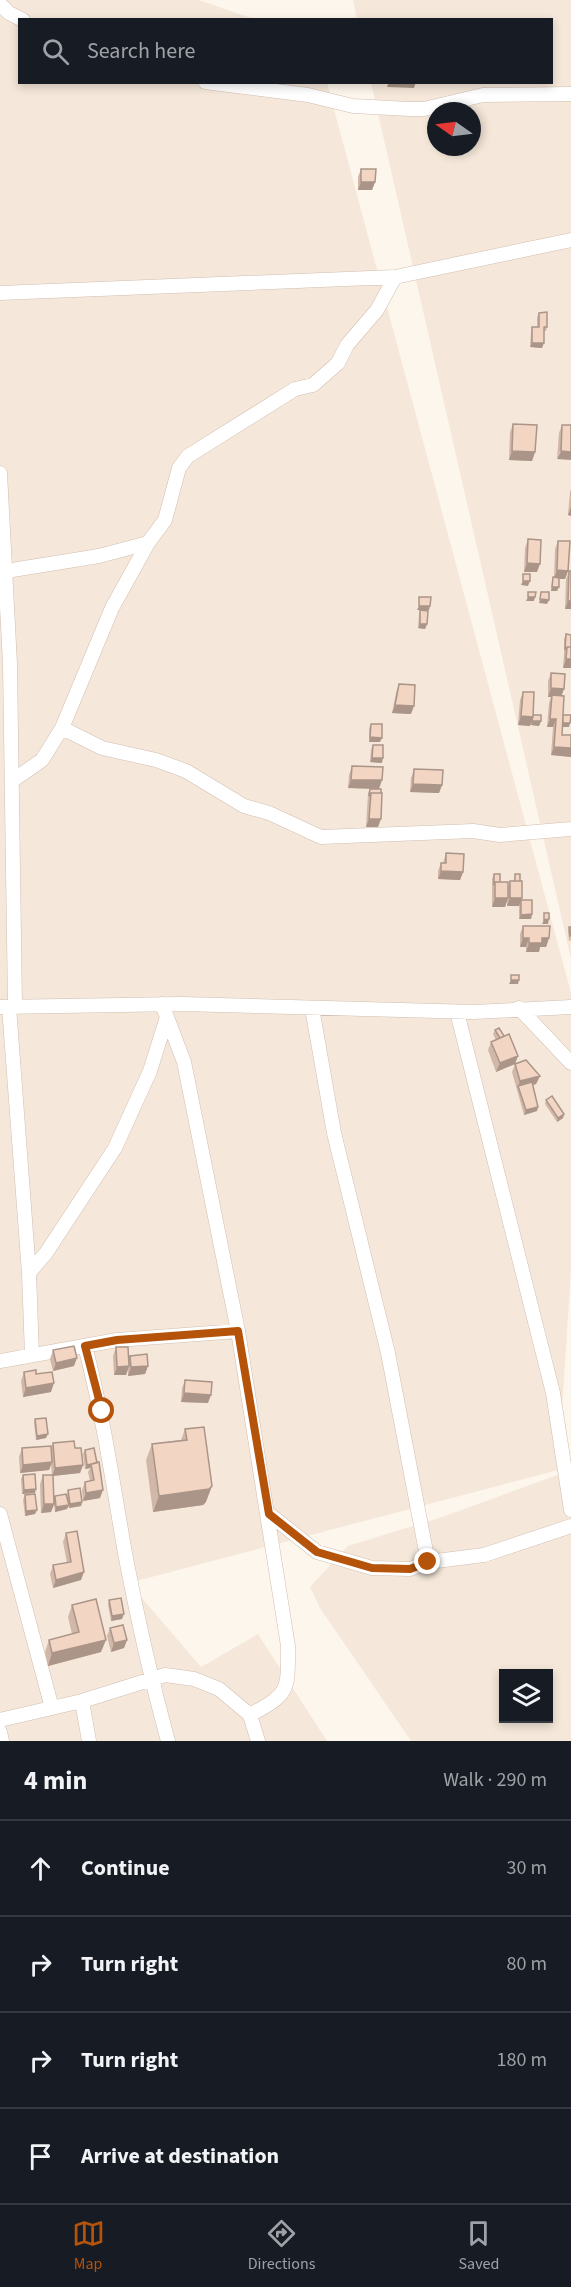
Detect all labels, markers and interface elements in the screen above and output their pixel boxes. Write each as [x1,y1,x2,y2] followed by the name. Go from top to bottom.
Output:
[18,18,553,84] search box
[39,35,72,68] icon: search
[87,35,195,67] text: Search here
[427,102,481,156] north arrow
[88,1397,114,1423] route start
[414,1548,440,1574] route end
[499,1669,553,1723] map controls
[499,1669,553,1723] button: layers
[24,1762,87,1799] text: 4 min
[443,1766,547,1794] text: Walk · 290 m
[24,1852,57,1885] icon: ahead
[81,1852,170,1884] text: Continue
[507,1854,547,1882] text: 30 m
[24,1948,57,1981] icon: right
[81,1948,178,1980] text: Turn right
[507,1950,547,1978] text: 80 m
[24,2044,57,2077] icon: right
[81,2044,178,2076] text: Turn right
[497,2046,547,2074] text: 180 m
[24,2140,57,2173] icon: arrive
[81,2140,279,2172] text: Arrive at destination
[72,2217,105,2275] tab: Map
[248,2217,315,2275] tab: Directions
[459,2217,499,2275] tab: Saved

